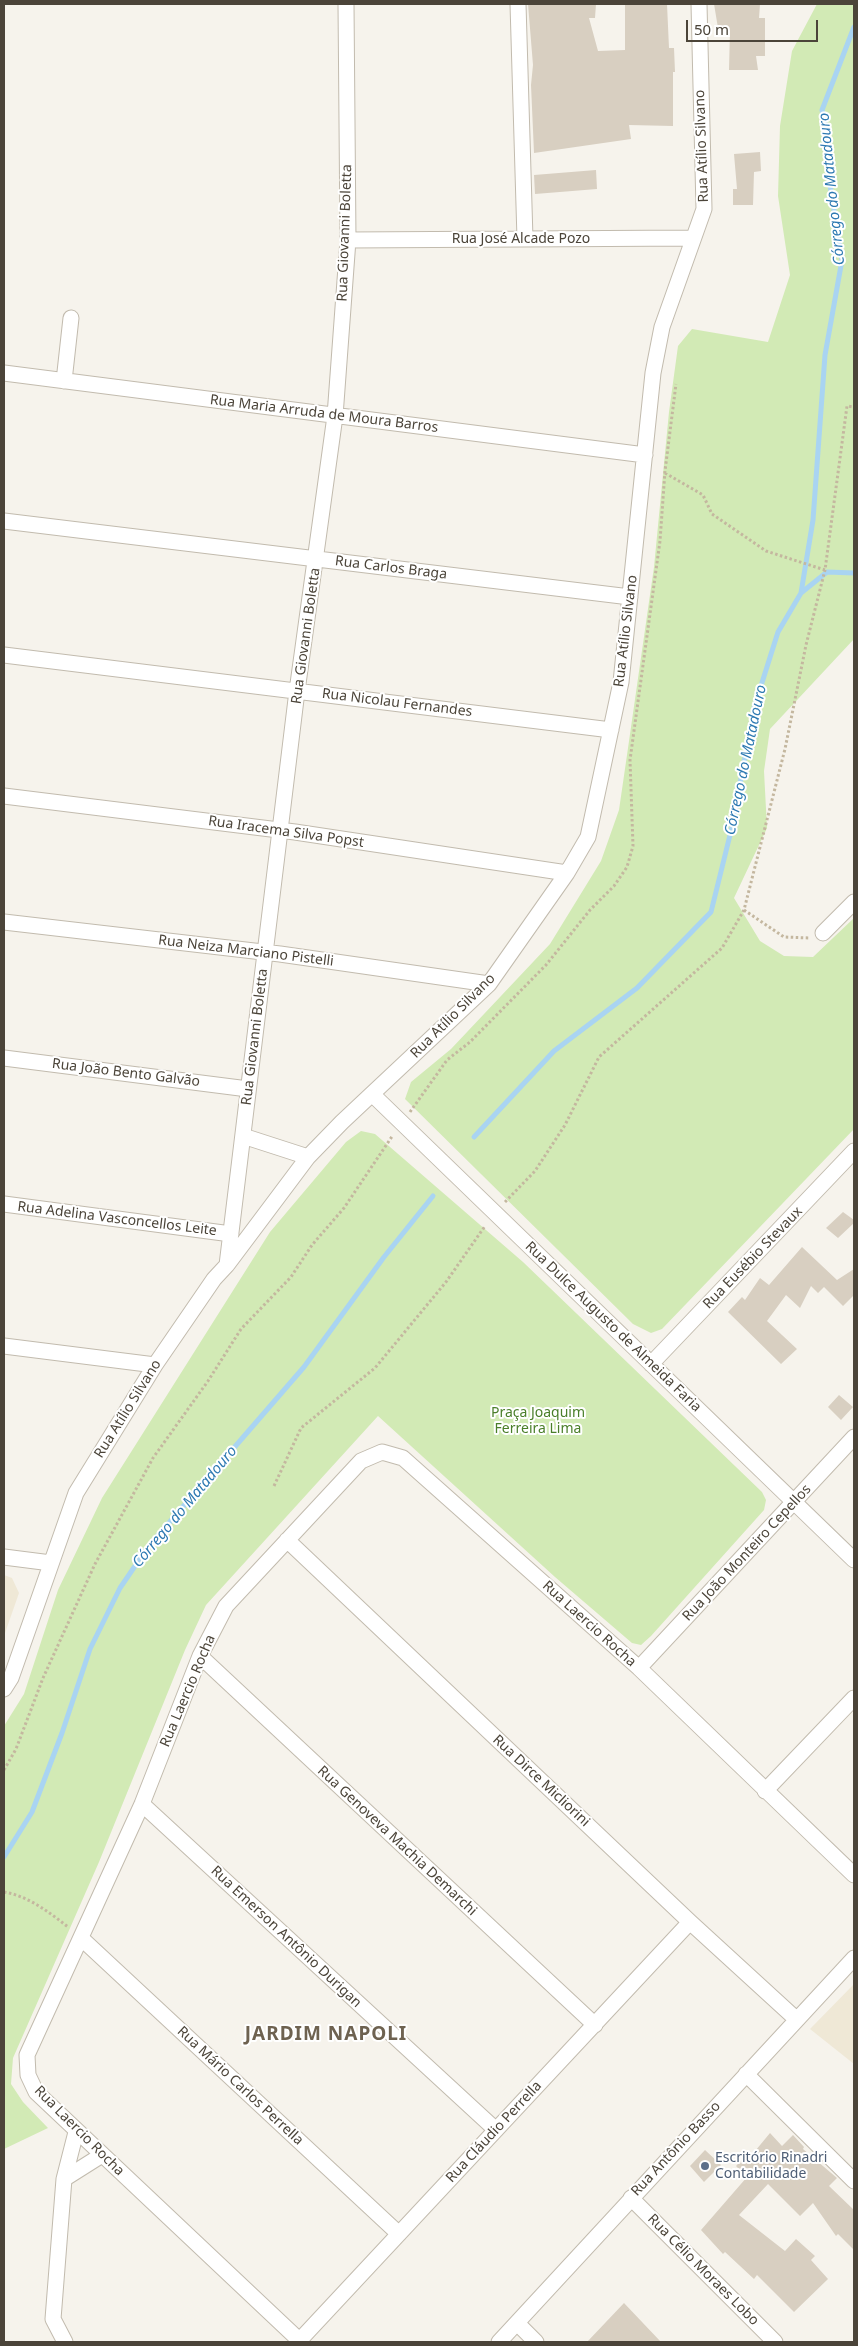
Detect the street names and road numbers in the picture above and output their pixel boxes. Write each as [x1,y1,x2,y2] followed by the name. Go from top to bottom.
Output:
[692,89,712,203] street label: Rua Atílio Silvano
[334,164,356,302] street label: Rua Giovanni Boletta
[452,231,590,247] street label: Rua José Alcade Pozo
[209,392,439,436] street label: Rua Maria Arruda de Moura Barros
[334,553,448,583] street label: Rua Carlos Braga
[288,567,324,705] street label: Rua Giovanni Boletta
[611,574,641,688] street label: Rua Atílio Silvano
[321,685,473,721] street label: Rua Nicolau Fernandes
[207,813,365,851] street label: Rua Iracema Silva Popst
[157,932,335,970] street label: Rua Neiza Marciano Pistelli
[238,968,272,1106] street label: Rua Giovanni Boletta
[407,970,499,1062] street label: Rua Atílio Silvano
[51,1056,201,1090] street label: Rua João Bento Galvão
[16,1198,218,1240] street label: Rua Adelina Vasconcellos Leite
[700,1203,806,1313] street label: Rua Eusébio Stevaux
[522,1238,704,1416] street label: Rua Dulce Augusto de Almeida Faria
[91,1357,165,1461] street label: Rua Atílio Silvano
[679,1481,815,1625] street label: Rua João Monteiro Cepellos
[539,1578,639,1670] street label: Rua Laercio Rocha
[157,1632,219,1750] street label: Rua Laercio Rocha
[489,1732,593,1830] street label: Rua Dirce Micliorini
[314,1763,480,1919] street label: Rua Genoveva Machia Demarchi
[207,1863,365,2011] street label: Rua Emerson Antônio Durigan
[173,2023,307,2149] street label: Rua Mário Carlos Perrella
[443,2078,545,2186] street label: Rua Cláudio Perrella
[31,2083,127,2179] street label: Rua Laercio Rocha
[628,2098,724,2200] street label: Rua Antônio Basso
[644,2211,762,2329] street label: Rua Célio Moraes Lobo

